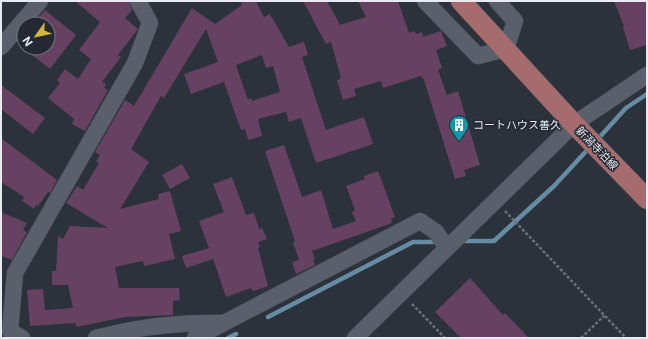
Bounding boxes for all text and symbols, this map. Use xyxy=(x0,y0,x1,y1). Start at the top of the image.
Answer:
north arrow xyxy=(16,16,56,56)
text: N xyxy=(19,34,36,49)
building icon: コートハウス善久 xyxy=(448,114,470,142)
place label: コートハウス善久 xyxy=(473,118,561,132)
street label: 新潟寺泊線 xyxy=(573,123,621,173)

